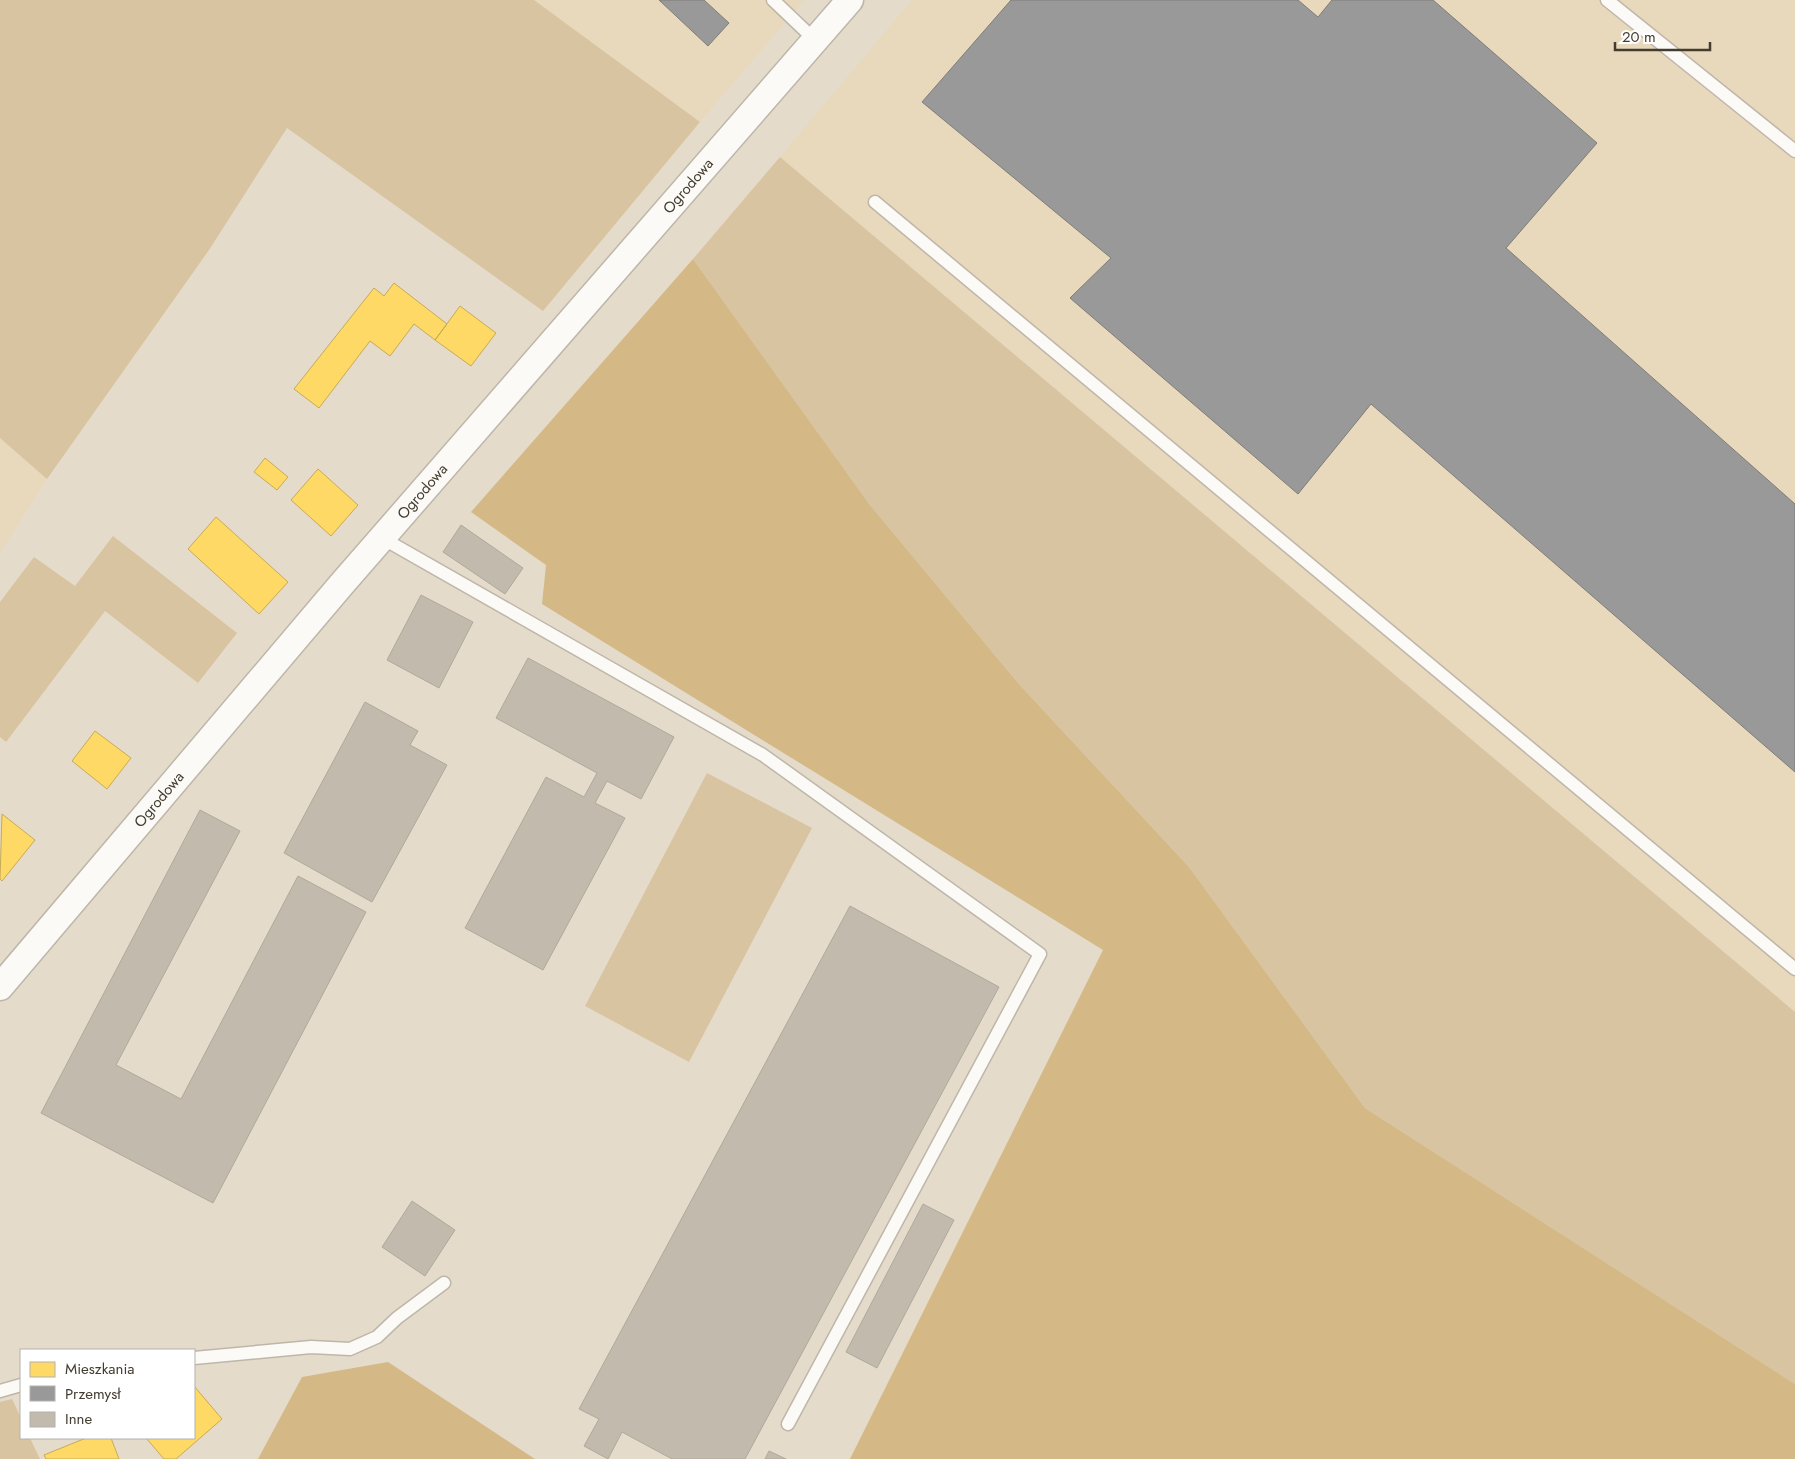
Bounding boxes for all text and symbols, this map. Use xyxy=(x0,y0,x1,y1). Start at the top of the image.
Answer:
scale bar xyxy=(1615,20,1710,52)
text: 20 m xyxy=(1622,26,1656,48)
street label: Ogrodowa xyxy=(658,153,719,219)
street label: Ogrodowa xyxy=(392,459,453,524)
street label: Ogrodowa xyxy=(129,767,189,832)
legend xyxy=(20,1349,195,1439)
text: Mieszkania xyxy=(65,1358,135,1380)
text: Przemysł xyxy=(65,1383,121,1405)
text: Inne xyxy=(65,1408,92,1430)

